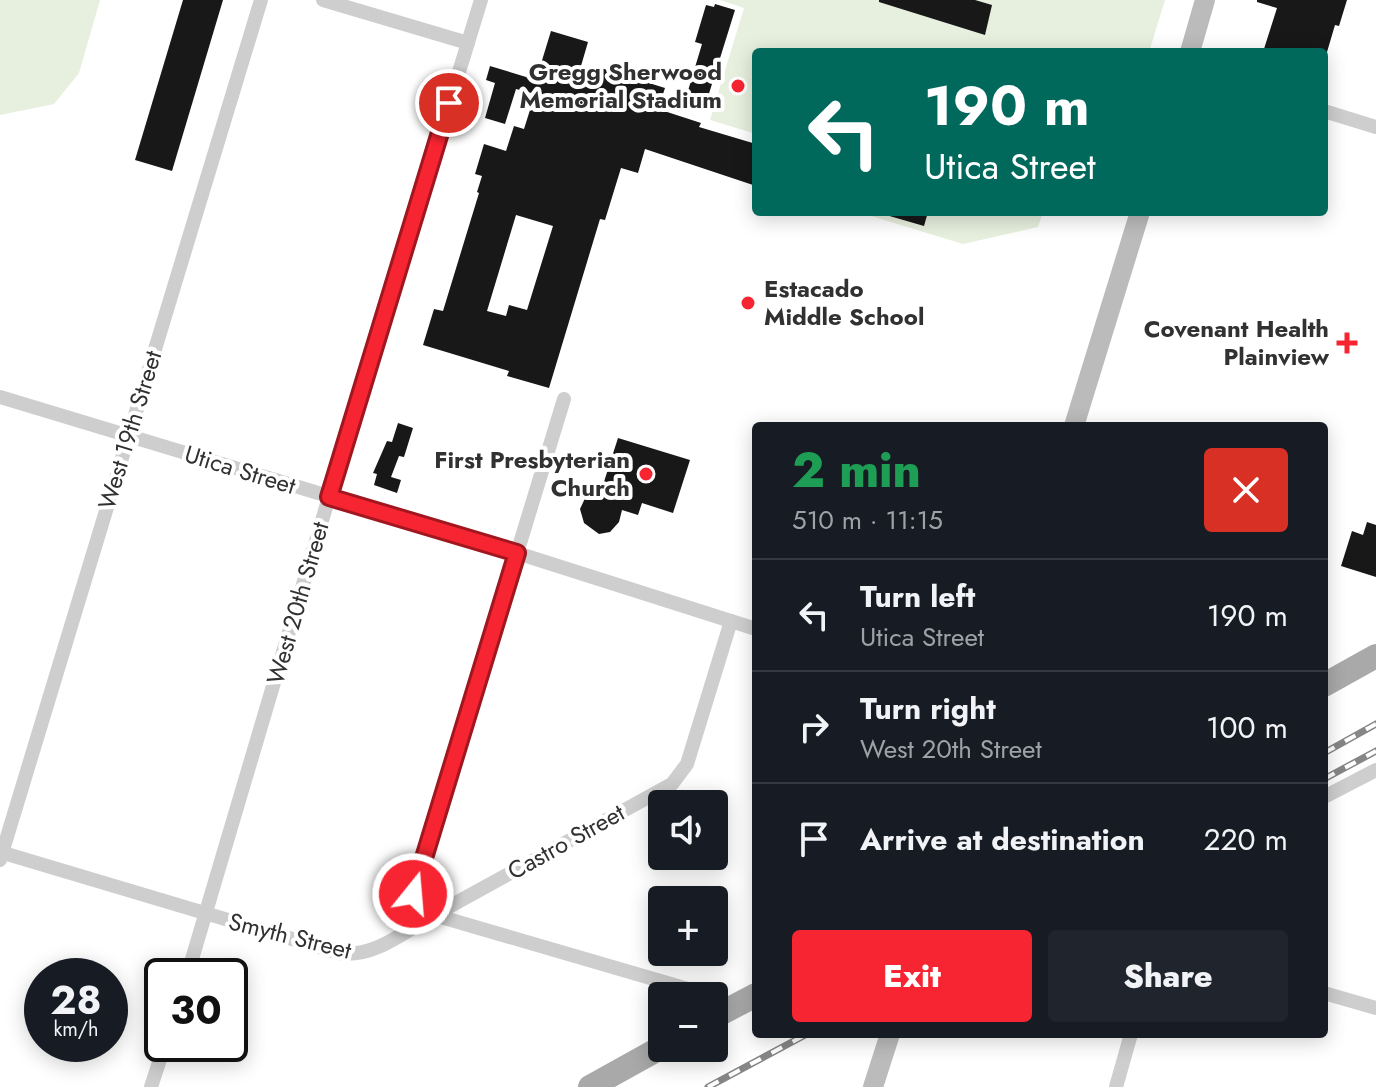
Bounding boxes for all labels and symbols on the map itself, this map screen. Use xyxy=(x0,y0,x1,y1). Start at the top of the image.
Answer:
place label: Gregg Sherwood Memorial Stadium xyxy=(519,54,722,117)
pin xyxy=(415,69,483,137)
marker: Gregg Sherwood Memorial Stadium xyxy=(729,77,747,95)
place label: Estacado Middle School xyxy=(764,271,924,334)
marker: Estacado Middle School xyxy=(739,294,757,312)
place label: Covenant Health Plainview xyxy=(1144,311,1330,374)
marker: Covenant Health Plainview xyxy=(1336,332,1358,354)
street label: West 19th Street xyxy=(89,346,170,514)
street label: Utica Street xyxy=(180,436,300,503)
place label: First Presbyterian Church xyxy=(434,442,630,505)
marker: First Presbyterian Church xyxy=(637,465,655,483)
street label: West 20th Street xyxy=(258,517,338,688)
street label: Castro Street xyxy=(501,795,631,888)
position arrow xyxy=(371,852,455,936)
street label: Smyth Street xyxy=(225,903,355,968)
speed limit sign: 30 xyxy=(144,958,248,1062)

